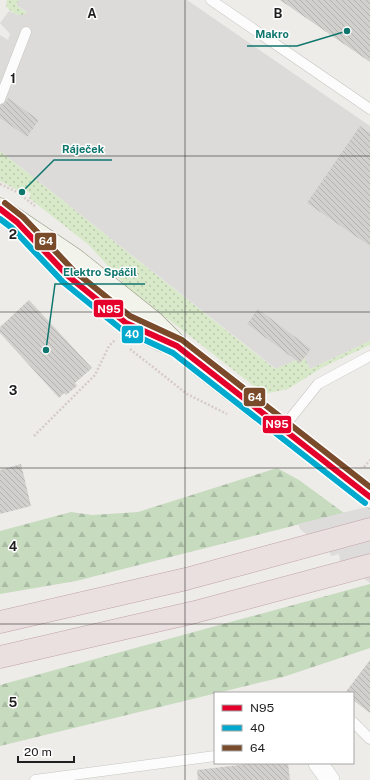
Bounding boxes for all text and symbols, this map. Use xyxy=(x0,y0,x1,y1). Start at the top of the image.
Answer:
text: A xyxy=(87,6,97,21)
text: B xyxy=(274,6,283,21)
callout: Makro xyxy=(247,23,297,46)
text: Makro xyxy=(255,28,289,40)
text: 1 xyxy=(10,71,16,86)
callout: Ráječek xyxy=(54,137,112,160)
text: Ráječek xyxy=(62,143,105,155)
text: 2 xyxy=(9,227,17,242)
line badge: 64 xyxy=(34,232,57,251)
text: 64 xyxy=(39,235,53,247)
callout: Elektro Spáčil xyxy=(55,261,145,284)
text: Elektro Spáčil xyxy=(63,266,137,278)
line badge: N95 xyxy=(93,299,124,318)
text: N95 xyxy=(97,303,121,315)
line badge: 40 xyxy=(121,325,144,344)
text: 40 xyxy=(125,328,139,340)
text: 3 xyxy=(9,383,18,398)
line badge: 64 xyxy=(243,387,266,407)
text: 64 xyxy=(248,391,262,403)
line badge: N95 xyxy=(262,415,292,434)
text: N95 xyxy=(265,418,289,430)
text: 4 xyxy=(9,539,18,554)
legend xyxy=(214,692,354,764)
text: 5 xyxy=(9,695,18,710)
text: N95 xyxy=(250,701,275,715)
text: 40 xyxy=(250,721,265,735)
scale bar xyxy=(18,738,74,764)
text: 64 xyxy=(250,741,265,755)
text: 20 m xyxy=(24,745,52,759)

